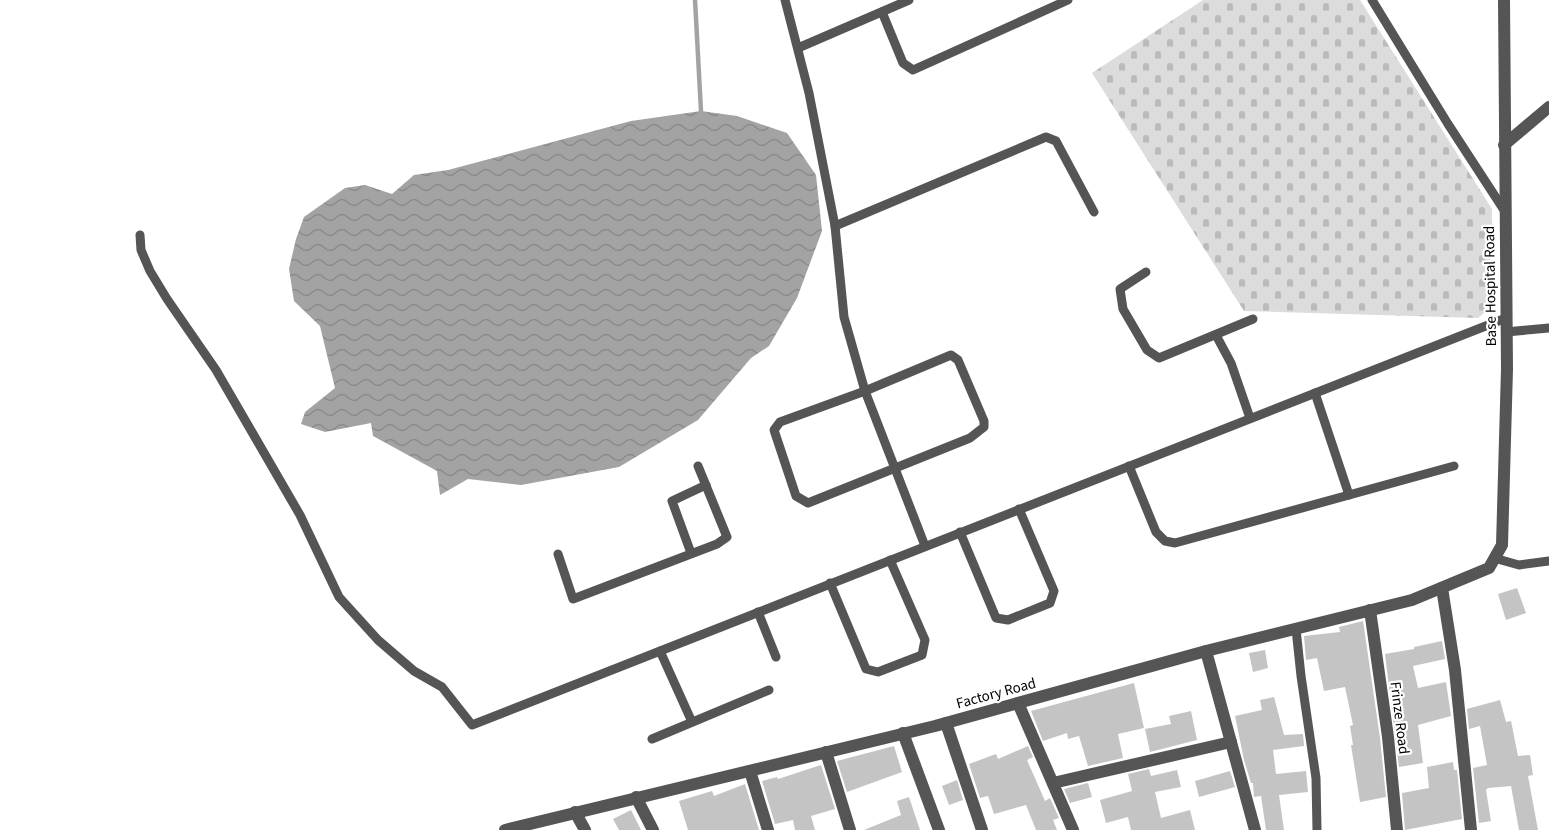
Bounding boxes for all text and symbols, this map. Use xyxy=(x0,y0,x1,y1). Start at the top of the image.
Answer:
street label: Base Hospital Road xyxy=(1479,226,1502,346)
street label: Factory Road xyxy=(954,673,1038,714)
street label: Frinze Road xyxy=(1385,681,1414,756)

